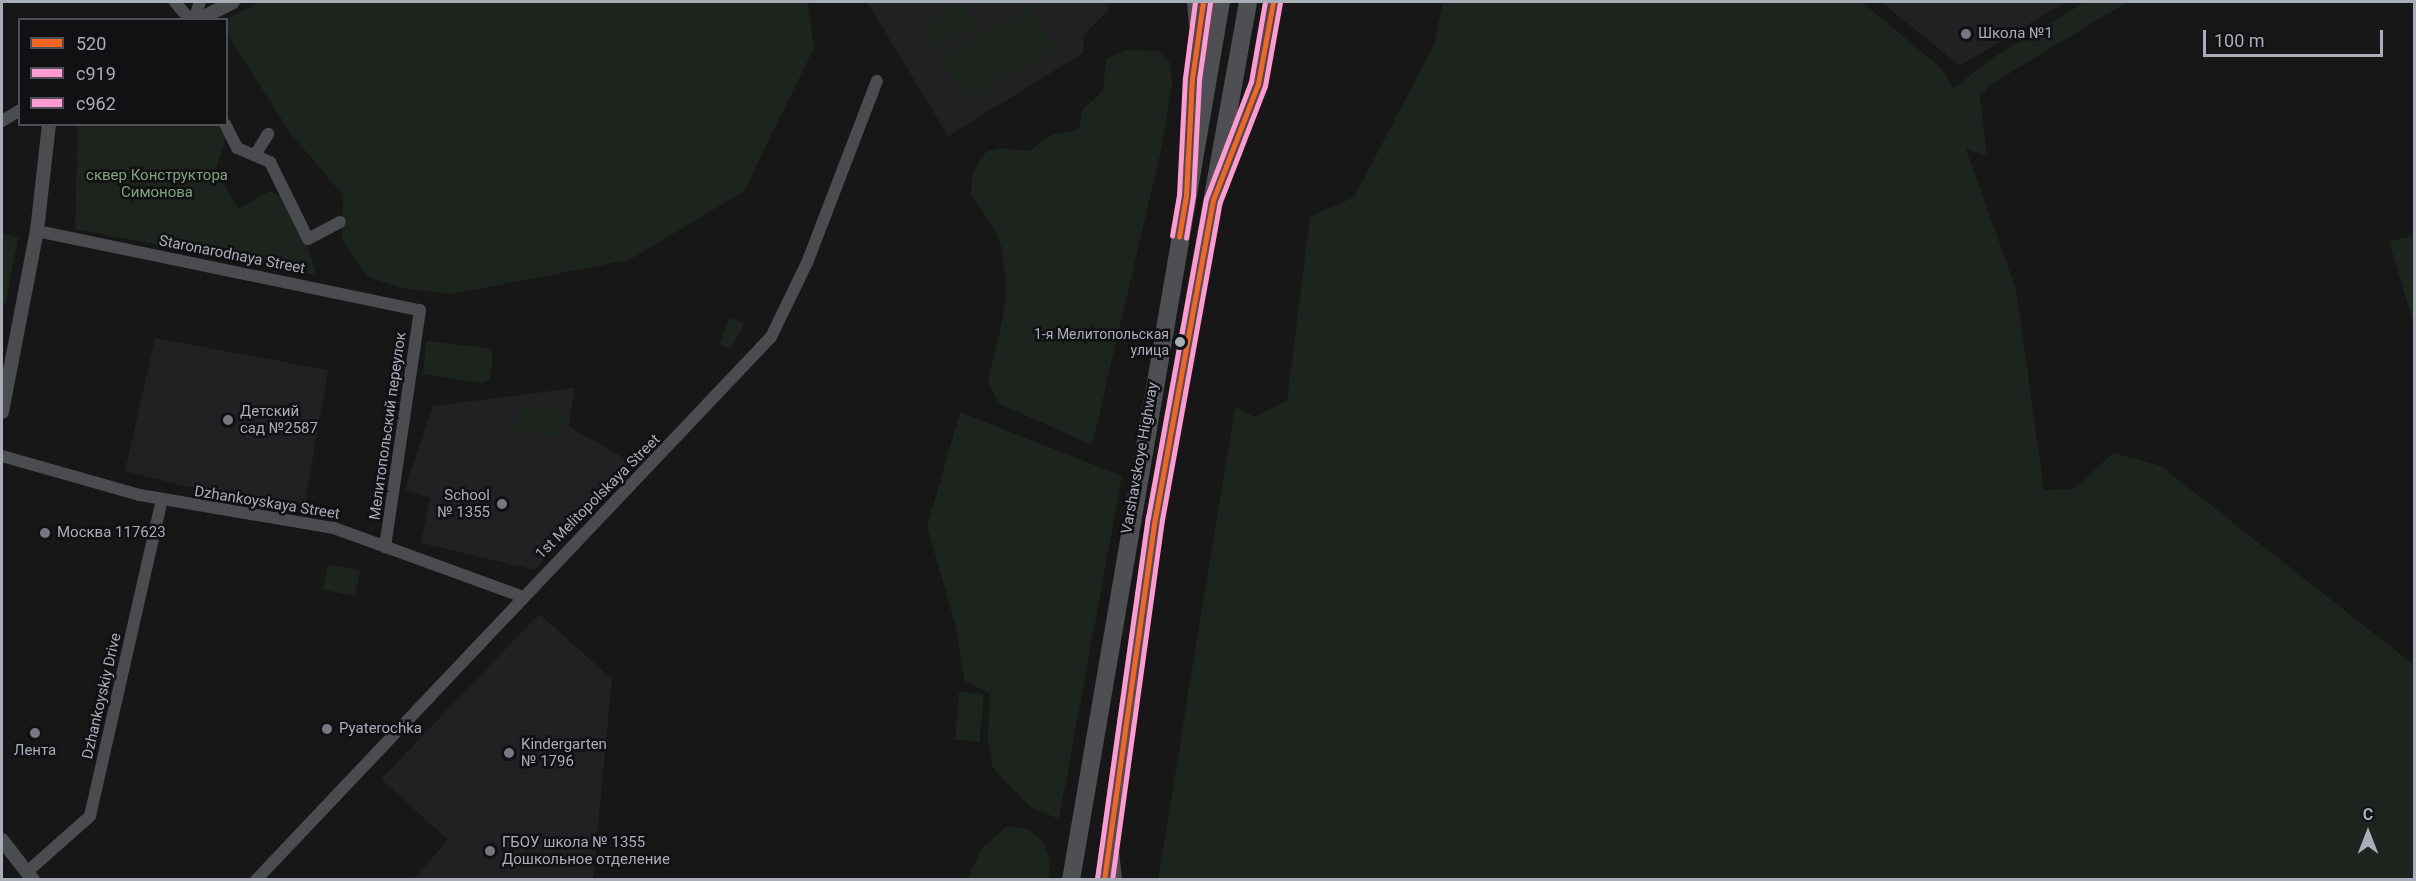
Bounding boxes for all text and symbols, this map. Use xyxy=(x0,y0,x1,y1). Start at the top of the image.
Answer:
legend xyxy=(18,18,228,126)
scale bar xyxy=(2206,18,2386,56)
place label: Школа №1 xyxy=(1978,25,2053,43)
marker: Школа №1 xyxy=(1959,27,1973,41)
text: 100 m xyxy=(2214,30,2265,51)
text: 520 xyxy=(76,33,106,54)
text: с919 xyxy=(76,63,116,84)
text: с962 xyxy=(76,93,116,114)
park label: сквер Конструктора Симонова xyxy=(86,166,228,201)
street label: Staronarodnaya Street xyxy=(157,232,307,278)
place label: 1-я Мелитопольская улица xyxy=(1034,326,1169,358)
street label: Мелитопольский переулок xyxy=(366,331,410,521)
marker: 1-я Мелитопольская улица xyxy=(1174,336,1186,348)
street label: Varshavskoye Highway xyxy=(1118,381,1162,535)
place label: Детский сад №2587 xyxy=(240,402,318,437)
marker: Детский сад №2587 xyxy=(221,413,235,427)
street label: 1st Melitopolskaya Street xyxy=(532,431,664,563)
street label: Dzhankoyskaya Street xyxy=(193,483,341,523)
place label: School № 1355 xyxy=(437,486,490,521)
marker: School № 1355 xyxy=(495,497,509,511)
place label: Москва 117623 xyxy=(57,524,166,542)
marker: Москва 117623 xyxy=(38,526,52,540)
street label: Dzhankoyskiy Drive xyxy=(79,631,125,761)
place label: Pyaterochka xyxy=(339,720,422,738)
marker: Pyaterochka xyxy=(320,722,334,736)
marker: Лента xyxy=(28,726,42,740)
place label: Kindergarten № 1796 xyxy=(521,735,607,770)
place label: Лента xyxy=(14,742,56,760)
marker: Kindergarten № 1796 xyxy=(502,746,516,760)
north arrow xyxy=(2338,803,2398,863)
text: С xyxy=(2363,805,2373,824)
place label: ГБОУ школа № 1355 Дошкольное отделение xyxy=(502,833,670,868)
marker: ГБОУ школа № 1355 Дошкольное отделение xyxy=(483,844,497,858)

